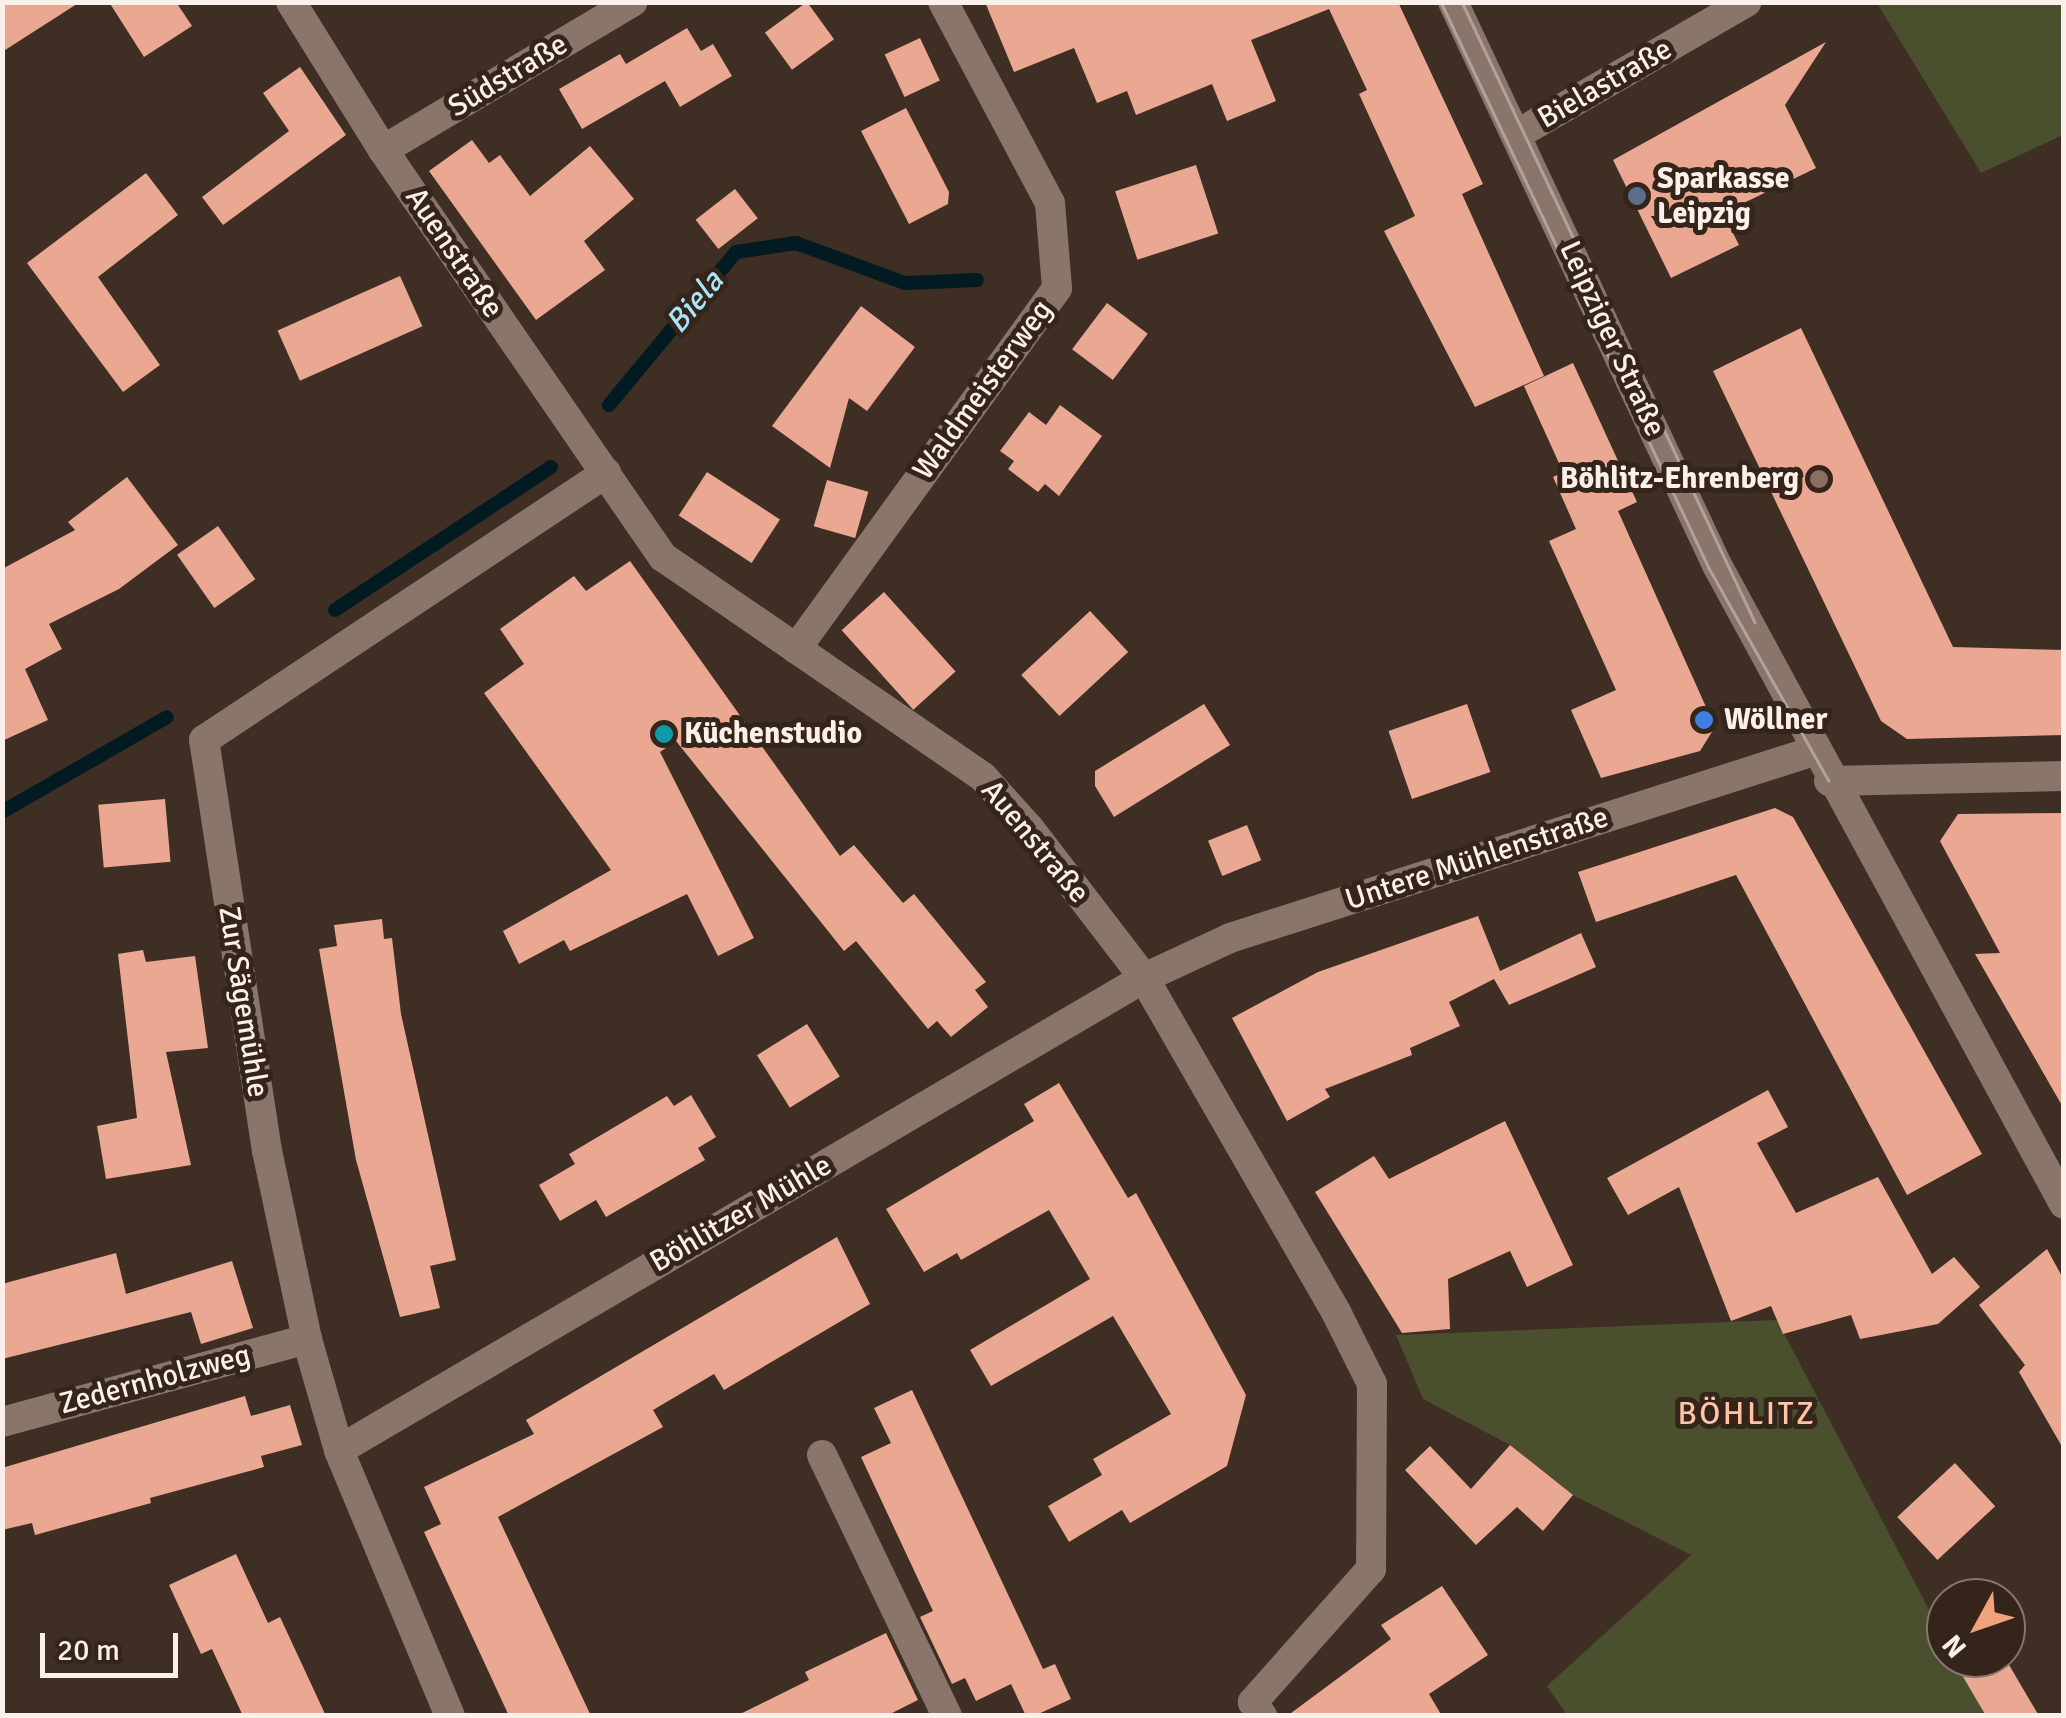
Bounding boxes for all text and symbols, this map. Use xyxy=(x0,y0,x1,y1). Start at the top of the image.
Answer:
street label: Südstraße xyxy=(442,26,574,126)
street label: Bielastraße xyxy=(1532,31,1678,137)
place label: Sparkasse Leipzig xyxy=(1657,161,1790,232)
street label: Auenstraße xyxy=(397,181,511,325)
marker: Sparkasse Leipzig xyxy=(1626,185,1648,207)
street label: Leipziger Straße xyxy=(1551,236,1673,442)
water label: Biela xyxy=(658,263,732,341)
street label: Waldmeisterweg xyxy=(906,293,1060,487)
place label: Böhlitz-Ehrenberg xyxy=(1560,461,1799,497)
marker: Böhlitz-Ehrenberg xyxy=(1808,468,1830,490)
place label: Wöllner xyxy=(1724,702,1827,738)
marker: Wöllner xyxy=(1693,709,1715,731)
place label: Küchenstudio xyxy=(684,716,862,752)
marker: Küchenstudio xyxy=(653,723,675,745)
street label: Auenstraße xyxy=(973,773,1097,911)
street label: Untere Mühlenstraße xyxy=(1341,800,1613,918)
street label: Zur Sägemühle xyxy=(210,904,276,1100)
street label: Böhlitzer Mühle xyxy=(644,1147,838,1281)
street label: Zedernholzweg xyxy=(56,1337,254,1423)
district label: BÖHLITZ xyxy=(1678,1395,1816,1433)
north arrow xyxy=(1926,1578,2026,1678)
scale bar xyxy=(45,1613,182,1675)
text: N xyxy=(1935,1628,1974,1664)
text: 20 m xyxy=(57,1632,120,1669)

